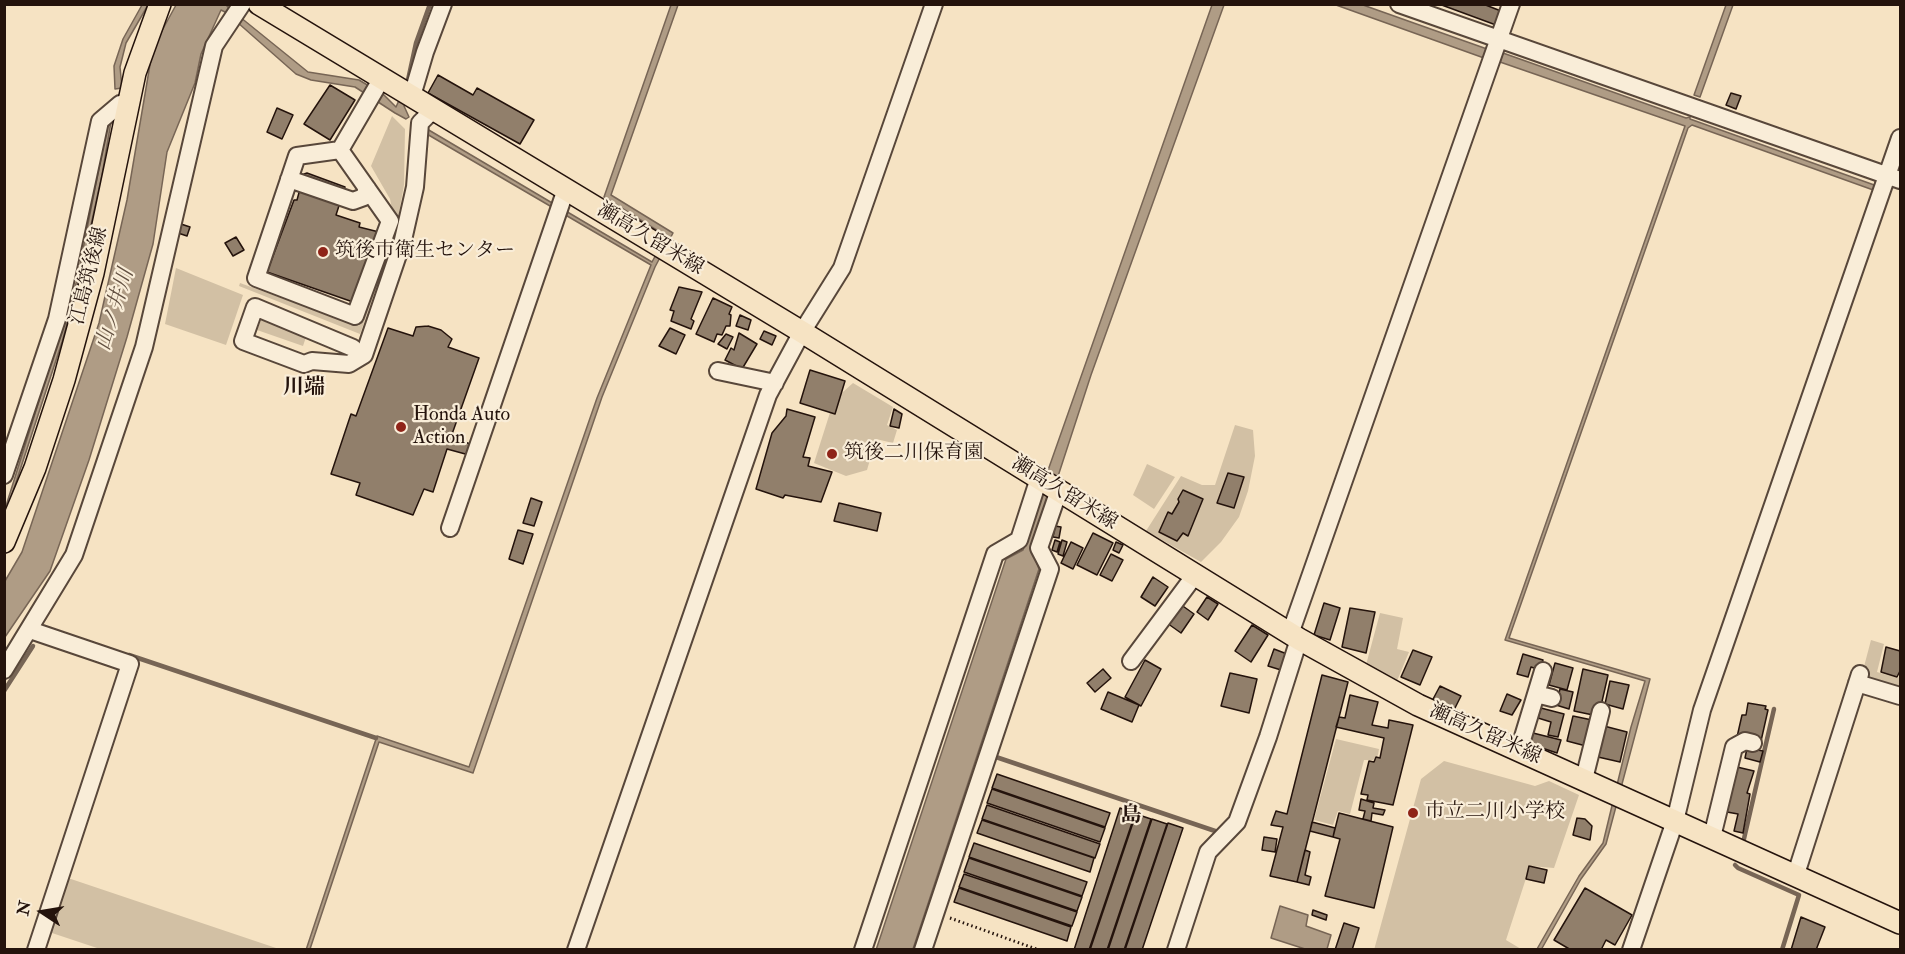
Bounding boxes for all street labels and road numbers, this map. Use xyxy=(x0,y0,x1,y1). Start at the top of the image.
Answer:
street label: 瀬高久留米線 xyxy=(592,199,708,281)
street label: 江島筑後線 xyxy=(66,225,114,327)
street label: 瀬高久留米線 xyxy=(1007,452,1121,536)
street label: 瀬高久留米線 xyxy=(1425,700,1545,770)

